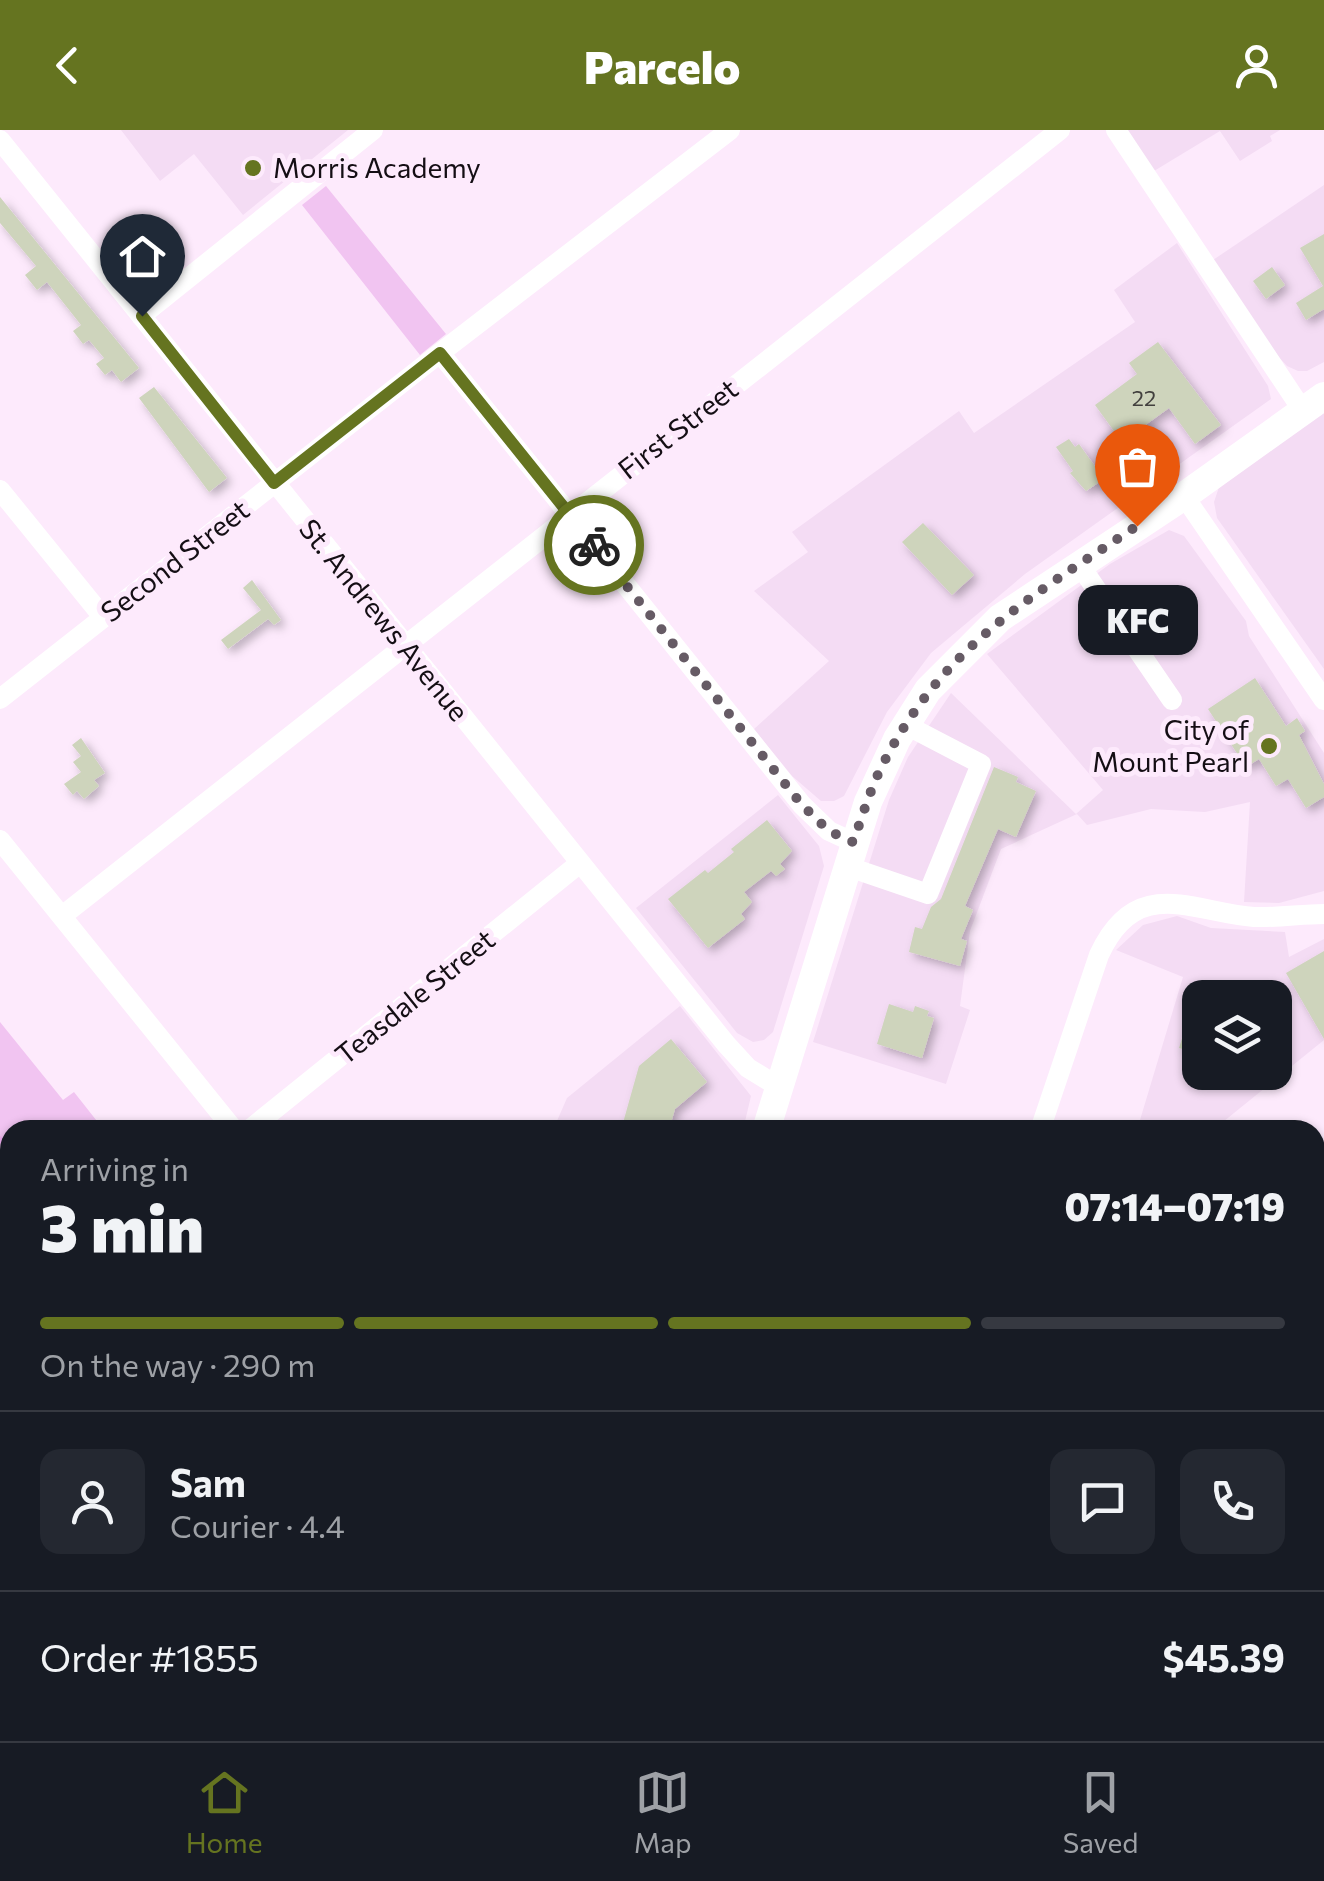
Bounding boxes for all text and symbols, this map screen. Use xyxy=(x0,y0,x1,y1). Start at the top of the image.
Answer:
icon: back xyxy=(40,38,95,93)
text: Parcelo xyxy=(584,38,740,93)
icon: person xyxy=(1229,38,1284,93)
place label: Morris Academy xyxy=(273,150,481,184)
marker: Morris Academy xyxy=(242,157,264,179)
pin xyxy=(100,214,185,317)
icon: home xyxy=(115,229,170,284)
street label: First Street xyxy=(611,371,744,486)
house number: 22 xyxy=(1132,384,1156,411)
pin xyxy=(1095,424,1180,527)
icon: bag xyxy=(1110,439,1165,494)
street label: Second Street xyxy=(94,492,255,629)
courier xyxy=(544,495,644,595)
street label: St. Andrews Avenue xyxy=(293,512,477,727)
icon: bike xyxy=(567,518,622,573)
callout: KFC xyxy=(1077,586,1197,656)
text: KFC xyxy=(1106,600,1170,640)
place label: City of Mount Pearl xyxy=(1092,712,1249,778)
marker: City of Mount Pearl xyxy=(1258,735,1280,757)
street label: Teasdale Street xyxy=(328,922,501,1071)
map controls xyxy=(1182,980,1292,1090)
button: layers xyxy=(1182,980,1292,1090)
text: Arriving in xyxy=(40,1148,189,1188)
text: 07:14–07:19 xyxy=(1064,1182,1285,1229)
text: 3 min xyxy=(40,1186,204,1265)
text: On the way · 290 m xyxy=(40,1344,315,1384)
button: person xyxy=(40,1449,145,1554)
button: chat xyxy=(1050,1449,1155,1554)
button: phone xyxy=(1180,1449,1285,1554)
text: Sam xyxy=(170,1458,246,1505)
text: Courier · 4.4 xyxy=(170,1505,345,1545)
text: Order #1855 xyxy=(40,1633,259,1680)
text: $45.39 xyxy=(1163,1633,1285,1680)
tab: Home xyxy=(186,1765,263,1859)
tab: Map xyxy=(634,1765,692,1859)
tab: Saved xyxy=(1063,1765,1138,1859)

